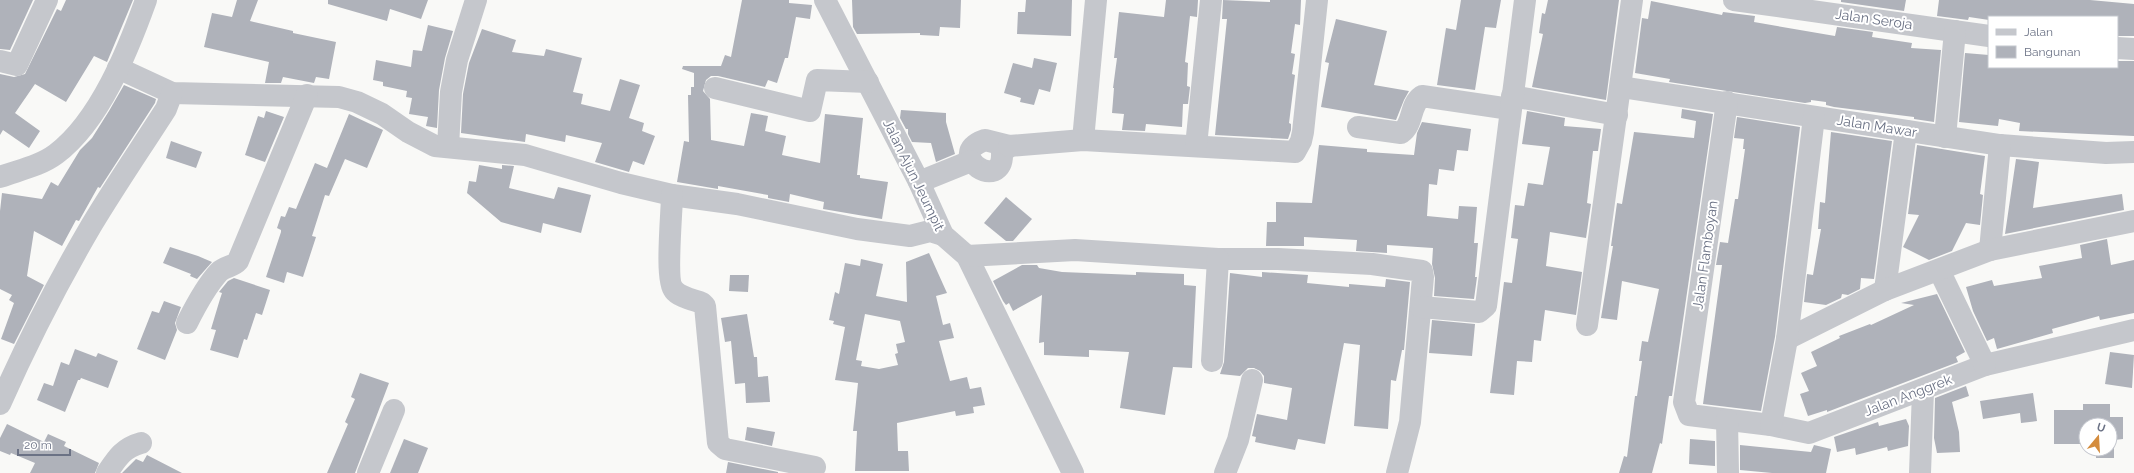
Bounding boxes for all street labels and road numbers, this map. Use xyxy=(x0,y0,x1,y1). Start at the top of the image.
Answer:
street label: Jalan Seroja xyxy=(1834,6,1914,32)
street label: Jalan Mawar xyxy=(1836,112,1918,140)
street label: Jalan Ajun Jeumpit xyxy=(880,117,948,233)
street label: Jalan Flamboyan xyxy=(1689,199,1721,311)
street label: Jalan Anggrek xyxy=(1862,371,1954,419)

